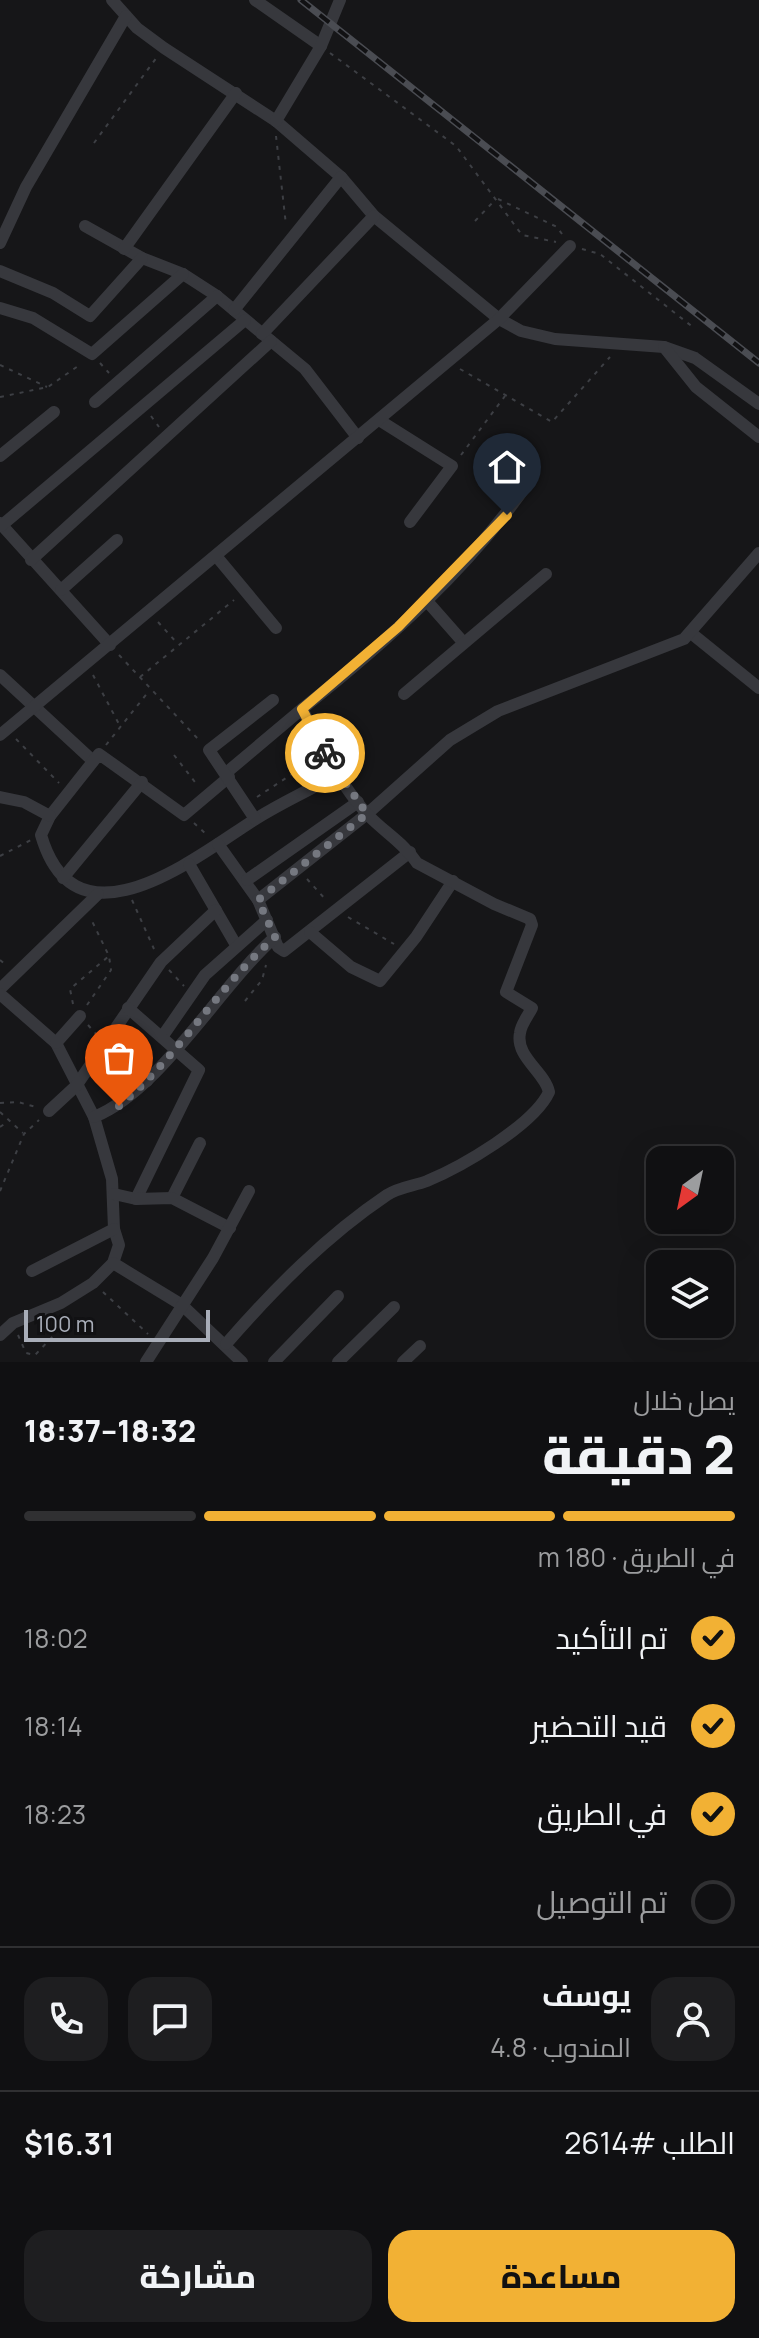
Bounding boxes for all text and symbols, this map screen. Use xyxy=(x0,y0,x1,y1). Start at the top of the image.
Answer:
pin xyxy=(473,433,541,515)
icon: home xyxy=(485,445,529,489)
courier xyxy=(285,713,365,793)
icon: bike xyxy=(303,731,347,775)
pin xyxy=(85,1024,153,1106)
icon: bag xyxy=(97,1036,141,1080)
north arrow xyxy=(646,1146,734,1234)
map controls xyxy=(646,1146,734,1338)
button: layers xyxy=(646,1250,734,1338)
scale bar xyxy=(24,1306,210,1342)
text: 100 m xyxy=(36,1309,94,1339)
text: يصل خلال xyxy=(633,1382,735,1418)
text: 18:32–18:37 xyxy=(24,1410,196,1451)
text: 2 دقيقة xyxy=(542,1419,735,1490)
text: في الطريق · 180 m xyxy=(538,1539,735,1575)
icon: check xyxy=(691,1616,735,1660)
text: تم التأكيد xyxy=(556,1617,667,1658)
text: 18:02 xyxy=(24,1620,88,1656)
icon: check xyxy=(691,1704,735,1748)
text: قيد التحضير xyxy=(531,1705,667,1746)
text: 18:14 xyxy=(24,1708,82,1744)
icon: check xyxy=(691,1792,735,1836)
text: في الطريق xyxy=(537,1793,667,1834)
text: 18:23 xyxy=(24,1796,86,1832)
text: تم التوصيل xyxy=(536,1881,667,1922)
text: يوسف xyxy=(542,1974,631,2015)
button: phone xyxy=(24,1977,108,2061)
button: chat xyxy=(128,1977,212,2061)
button: person xyxy=(651,1977,735,2061)
text: المندوب · 4.8 xyxy=(490,2029,631,2065)
text: الطلب #2614 xyxy=(564,2122,735,2163)
text: $16.31 xyxy=(24,2123,114,2164)
button: مشاركة xyxy=(24,2230,372,2322)
button: مساعدة xyxy=(388,2230,735,2322)

